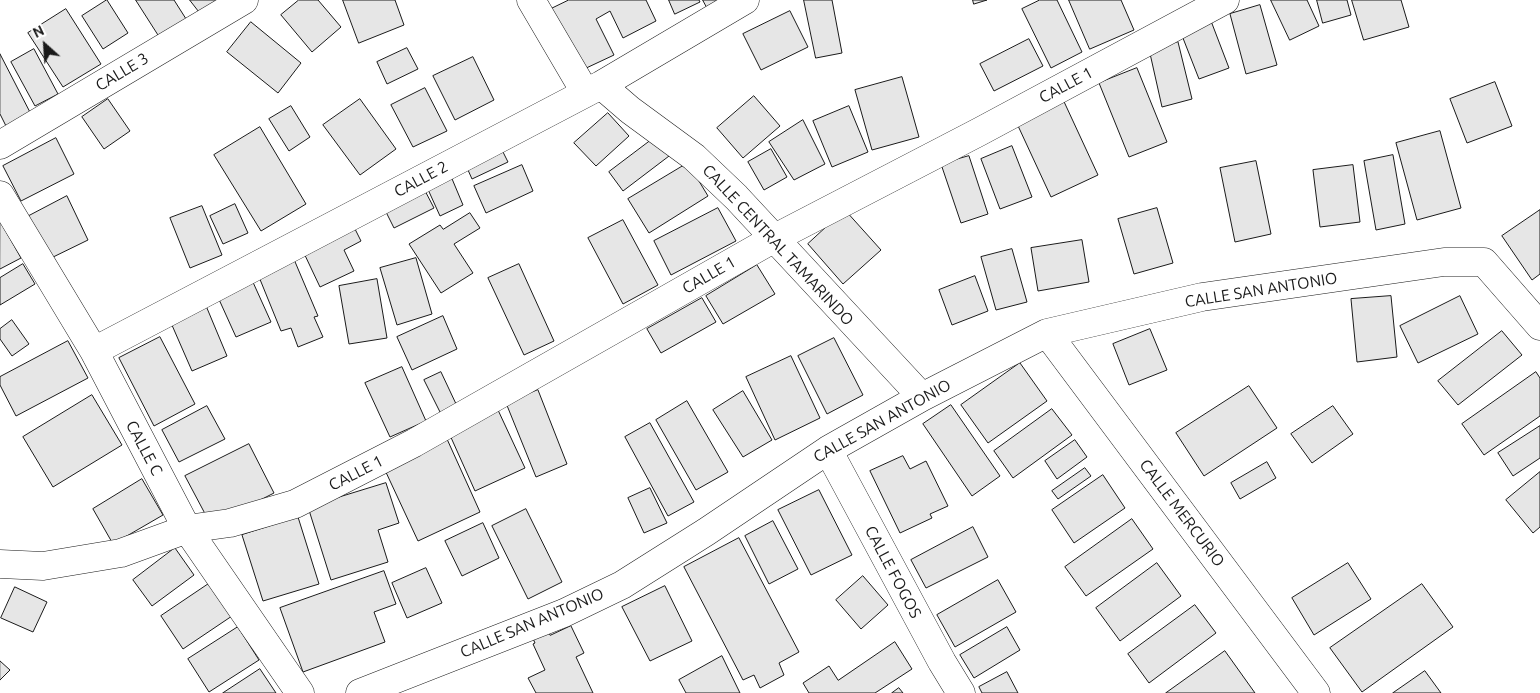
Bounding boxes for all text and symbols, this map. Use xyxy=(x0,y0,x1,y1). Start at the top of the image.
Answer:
north arrow xyxy=(20,20,70,70)
text: N xyxy=(30,22,47,41)
street label: CALLE 3 xyxy=(92,49,152,95)
street label: CALLE 1 xyxy=(1036,63,1096,107)
street label: CALLE 2 xyxy=(391,157,451,201)
street label: CALLE CENTRAL TAMARINDO xyxy=(698,160,858,330)
street label: CALLE 1 xyxy=(679,252,739,298)
street label: CALLE SAN ANTONIO xyxy=(1183,268,1339,312)
street label: CALLE SAN ANTONIO xyxy=(810,375,954,467)
street label: CALLE C xyxy=(122,417,166,479)
street label: CALLE 1 xyxy=(326,451,386,495)
street label: CALLE MERCURIO xyxy=(1135,456,1229,570)
street label: CALLE FOGOS xyxy=(861,523,925,621)
street label: CALLE SAN ANTONIO xyxy=(457,584,607,662)

